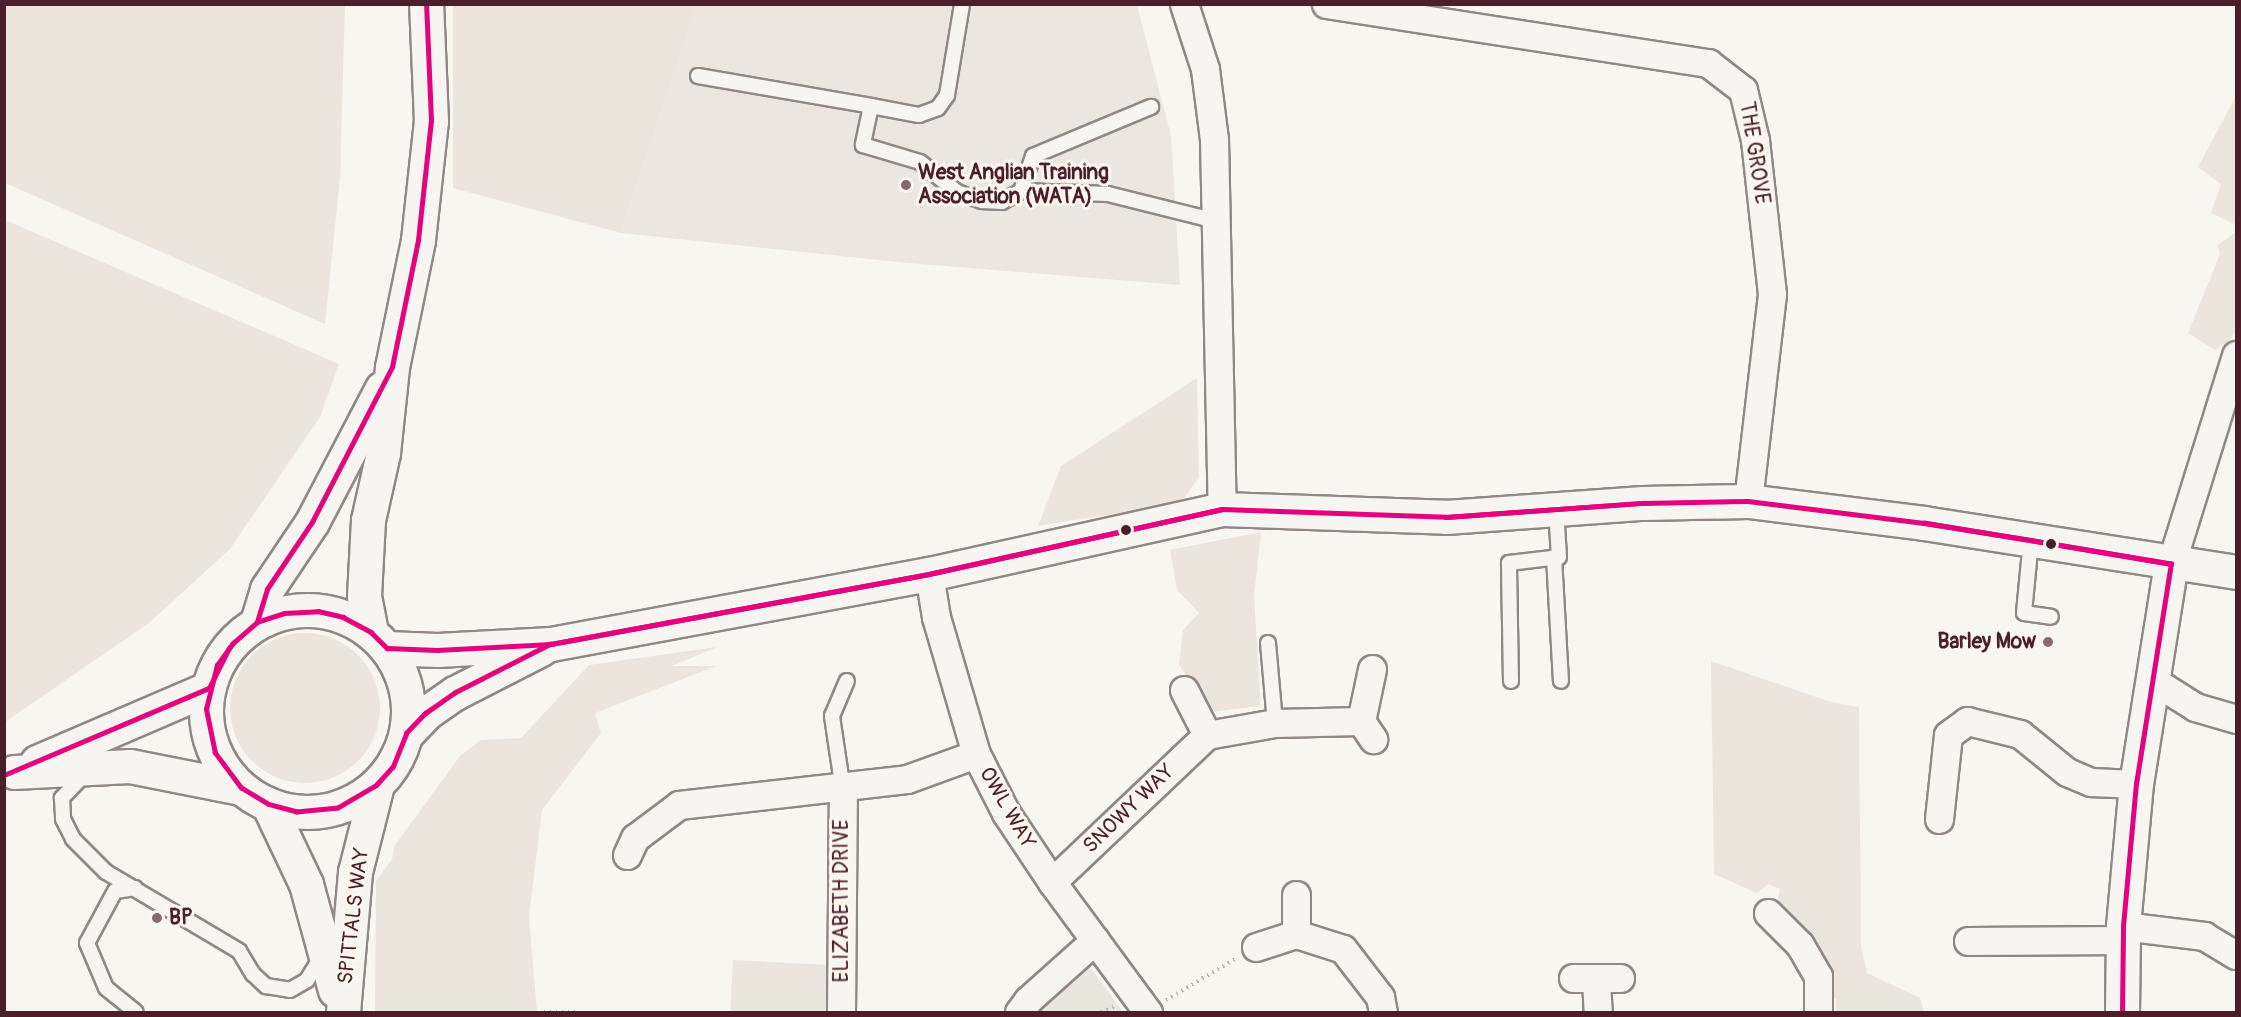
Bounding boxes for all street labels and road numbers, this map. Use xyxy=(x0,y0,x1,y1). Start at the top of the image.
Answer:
street label: THE GROVE xyxy=(1733,100,1775,206)
street label: SNOWY WAY xyxy=(1078,759,1180,859)
street label: OWL WAY xyxy=(974,763,1040,853)
street label: ELIZABETH DRIVE xyxy=(829,819,855,983)
street label: SPITTALS WAY xyxy=(333,846,375,986)

